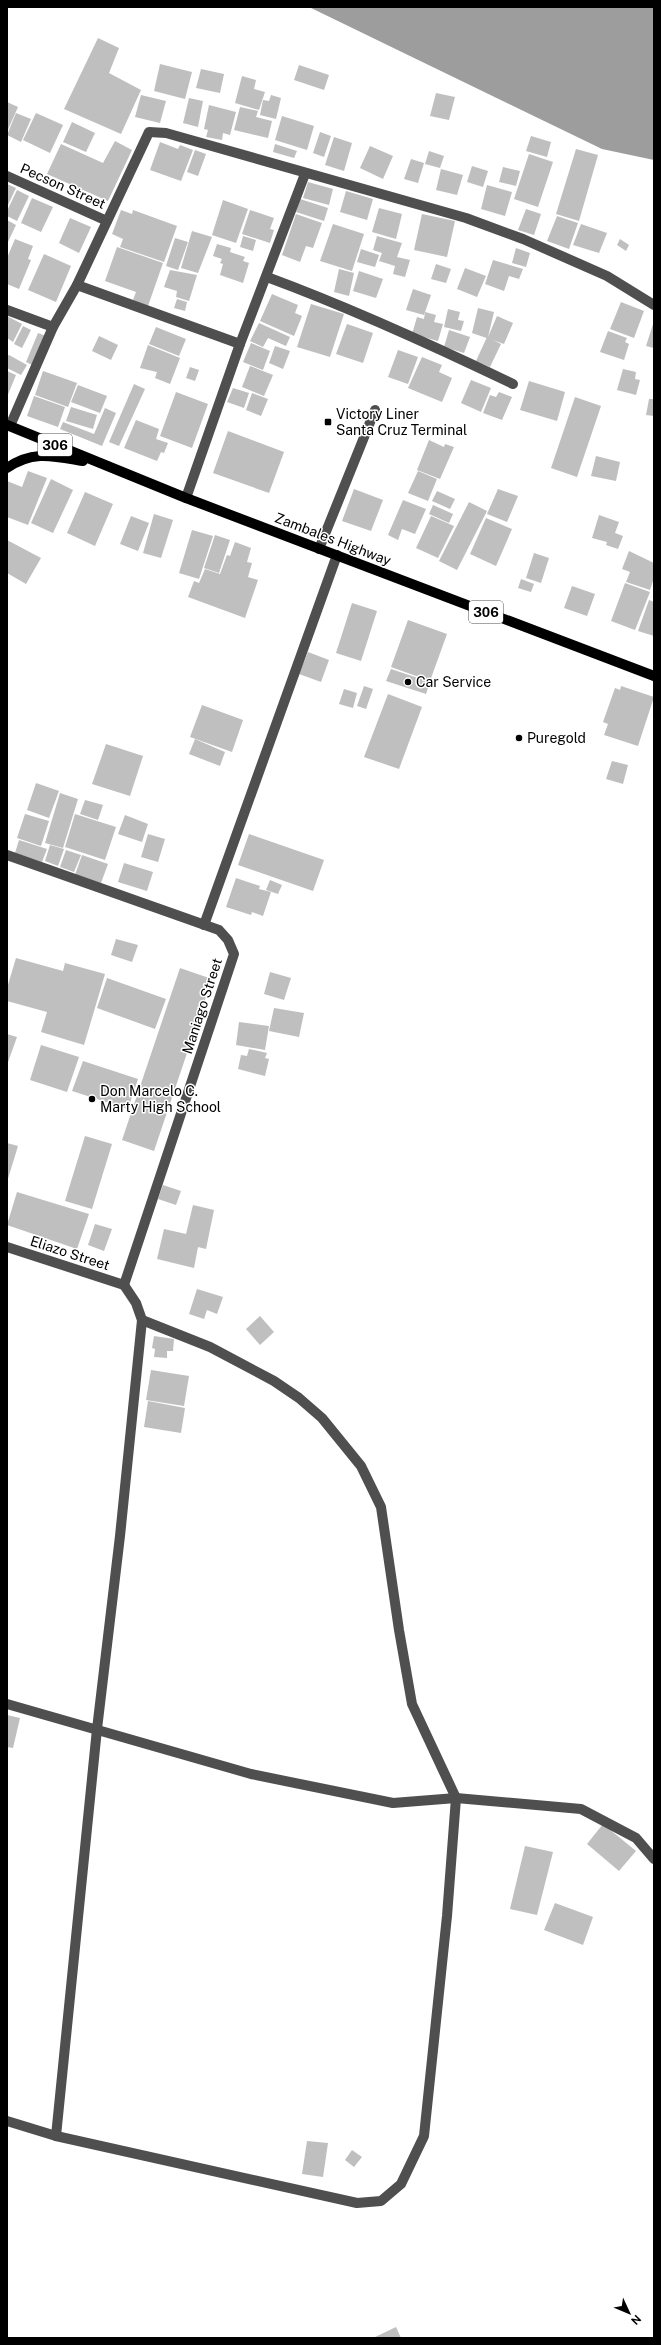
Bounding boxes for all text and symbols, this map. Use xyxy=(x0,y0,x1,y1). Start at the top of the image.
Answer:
street label: Pecson Street xyxy=(18,160,108,212)
place label: Victory Liner Santa Cruz Terminal xyxy=(336,406,467,438)
marker: Victory Liner Santa Cruz Terminal xyxy=(323,417,333,427)
road number: 306 xyxy=(38,434,72,456)
street label: Zambales Highway xyxy=(272,509,394,569)
road number: 306 xyxy=(469,601,503,623)
place label: Car Service xyxy=(416,674,491,690)
marker: Car Service xyxy=(403,677,413,687)
place label: Puregold xyxy=(527,730,586,746)
marker: Puregold xyxy=(514,733,524,743)
street label: Maniago Street xyxy=(179,956,225,1056)
place label: Don Marcelo C. Marty High School xyxy=(100,1083,221,1115)
marker: Don Marcelo C. Marty High School xyxy=(87,1094,97,1104)
street label: Eliazo Street xyxy=(28,1233,112,1273)
north arrow xyxy=(609,2293,649,2333)
text: N xyxy=(629,2313,643,2327)

